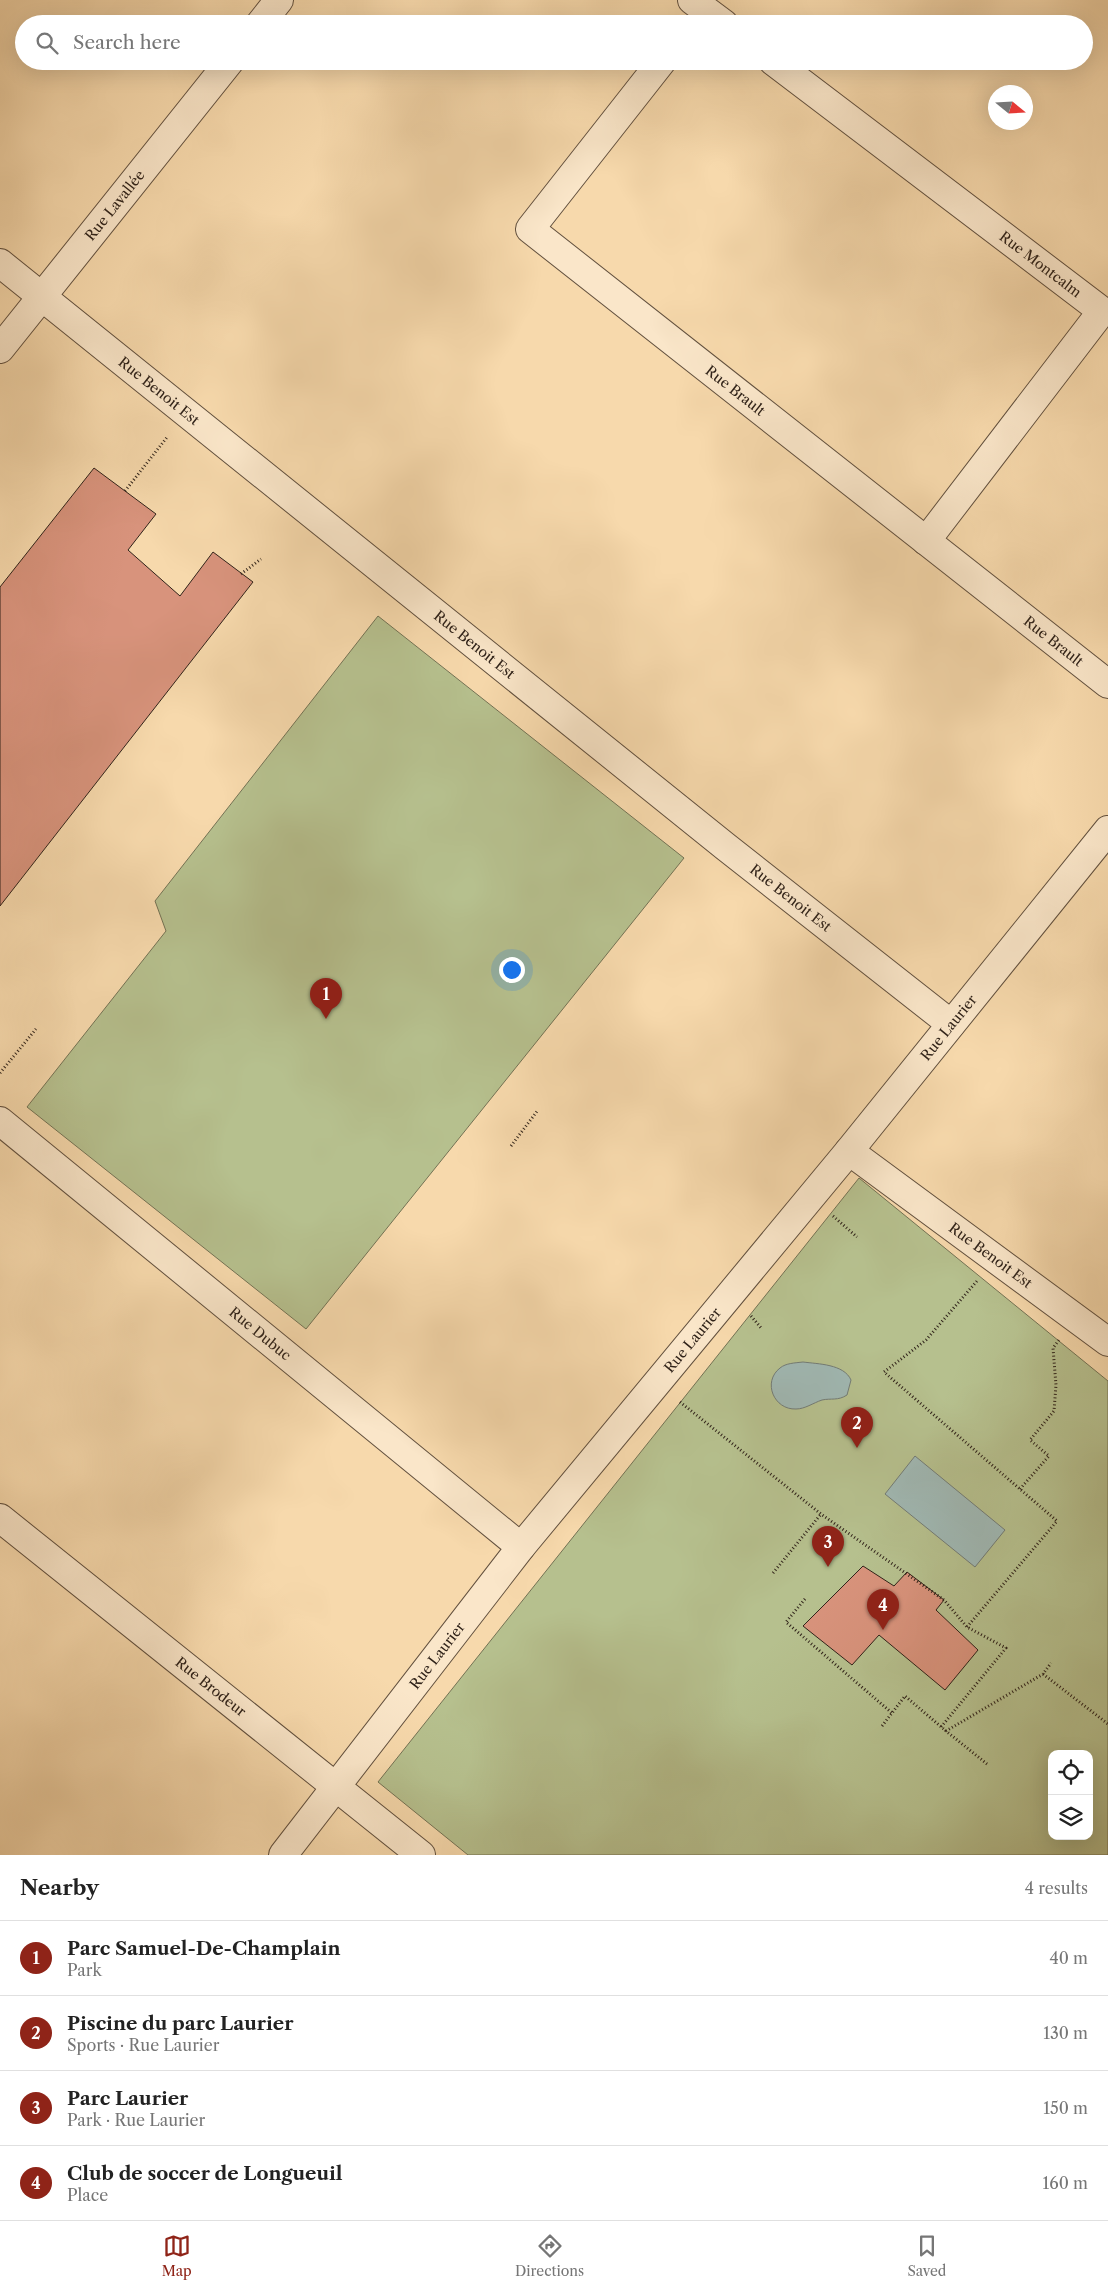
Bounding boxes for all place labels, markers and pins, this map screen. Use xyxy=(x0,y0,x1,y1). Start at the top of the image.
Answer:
pin: 1 xyxy=(310,978,342,1019)
pin: 2 xyxy=(841,1407,873,1448)
pin: 3 xyxy=(812,1526,844,1567)
pin: 4 xyxy=(867,1589,899,1630)

